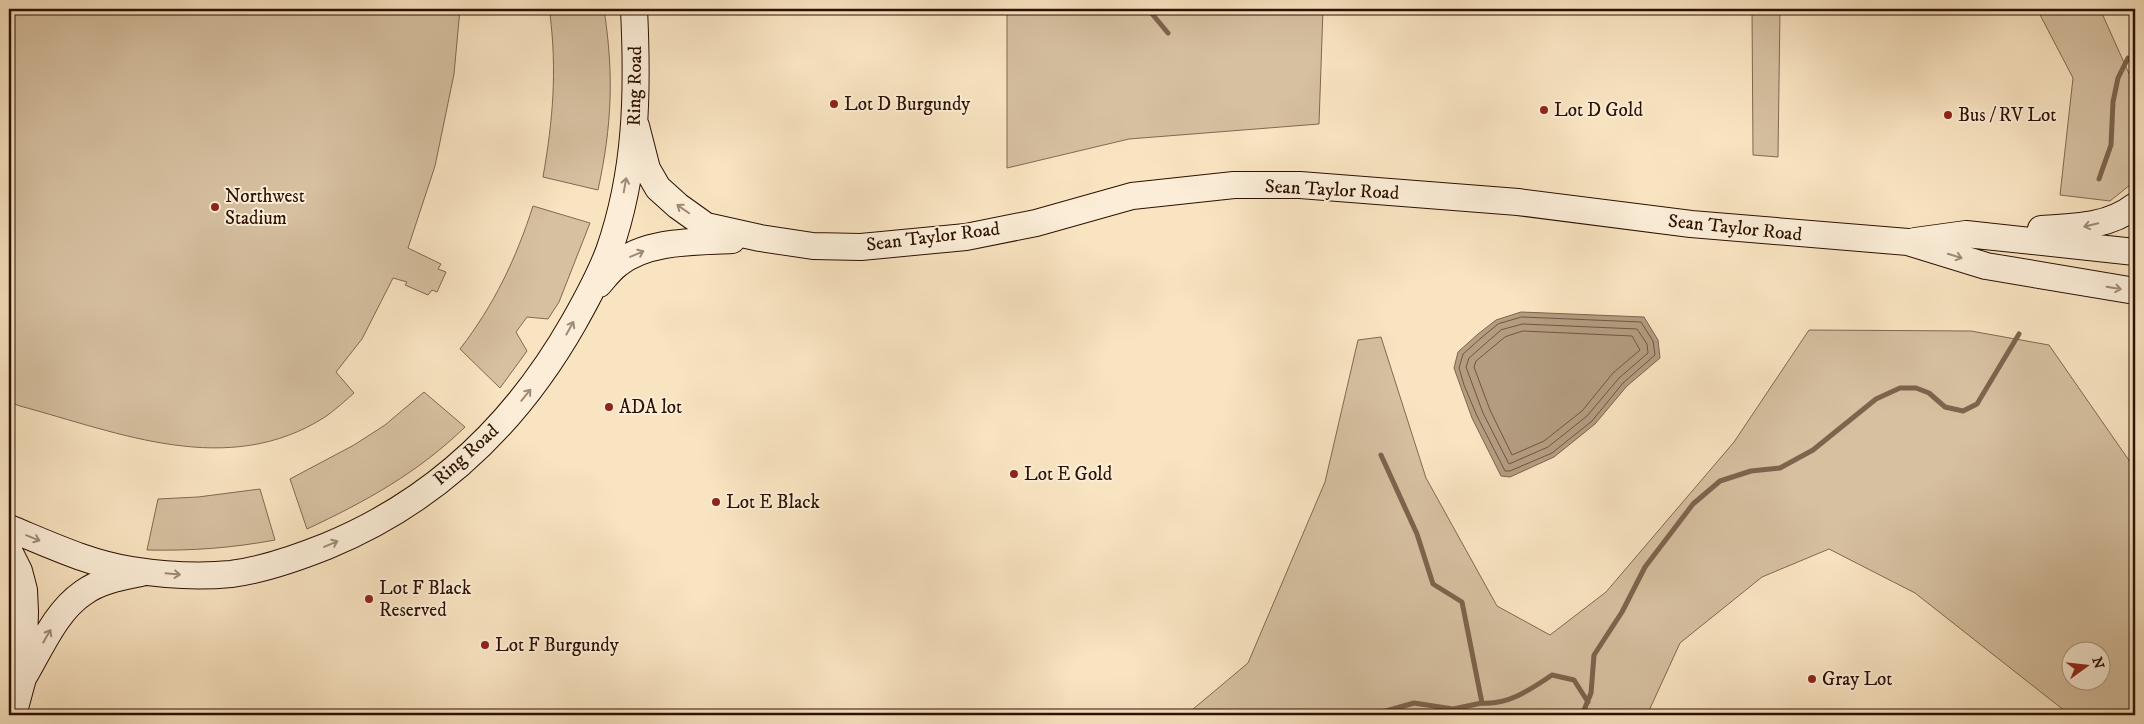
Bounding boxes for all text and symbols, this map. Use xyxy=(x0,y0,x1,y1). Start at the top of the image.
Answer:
street label: Ring Road xyxy=(623,45,647,126)
place label: Lot D Burgundy xyxy=(844,93,971,116)
marker: Lot D Burgundy xyxy=(828,98,840,110)
place label: Lot D Gold xyxy=(1554,99,1643,122)
marker: Lot D Gold xyxy=(1538,104,1550,116)
place label: Bus / RV Lot xyxy=(1958,104,2056,127)
marker: Bus / RV Lot xyxy=(1942,109,1954,121)
street label: Sean Taylor Road xyxy=(1264,175,1400,205)
one-way arrow xyxy=(621,177,631,193)
place label: Northwest Stadium xyxy=(225,185,305,230)
marker: Northwest Stadium xyxy=(209,201,221,213)
one-way arrow xyxy=(676,204,690,215)
street label: Sean Taylor Road xyxy=(1667,210,1804,247)
street label: Sean Taylor Road xyxy=(865,217,1002,257)
one-way arrow xyxy=(2083,221,2099,230)
one-way arrow xyxy=(629,249,644,259)
one-way arrow xyxy=(1947,252,1963,262)
one-way arrow xyxy=(2106,283,2122,293)
one-way arrow xyxy=(566,322,576,336)
one-way arrow xyxy=(521,389,532,402)
place label: ADA lot xyxy=(619,396,682,419)
marker: ADA lot xyxy=(603,401,615,413)
street label: Ring Road xyxy=(429,419,504,490)
place label: Lot E Gold xyxy=(1024,463,1113,486)
marker: Lot E Gold xyxy=(1008,468,1020,480)
place label: Lot E Black xyxy=(726,491,821,514)
marker: Lot E Black xyxy=(710,496,722,508)
one-way arrow xyxy=(25,534,41,543)
one-way arrow xyxy=(323,539,338,549)
one-way arrow xyxy=(165,569,181,578)
place label: Lot F Black Reserved xyxy=(379,577,472,622)
marker: Lot F Black Reserved xyxy=(363,593,375,605)
one-way arrow xyxy=(43,629,53,644)
place label: Lot F Burgundy xyxy=(495,634,620,657)
marker: Lot F Burgundy xyxy=(479,639,491,651)
north arrow xyxy=(2062,642,2112,692)
text: N xyxy=(2087,655,2108,671)
place label: Gray Lot xyxy=(1822,668,1892,691)
marker: Gray Lot xyxy=(1806,673,1818,685)

